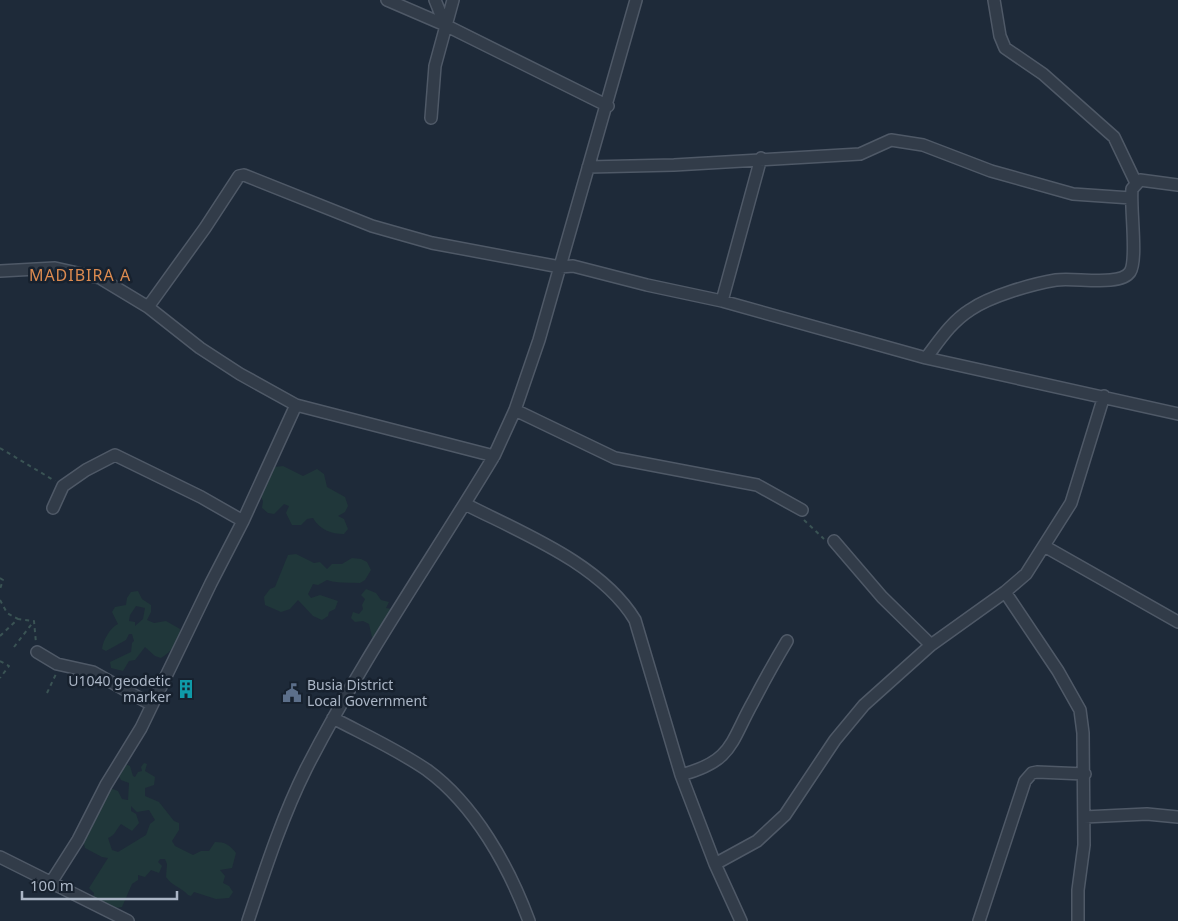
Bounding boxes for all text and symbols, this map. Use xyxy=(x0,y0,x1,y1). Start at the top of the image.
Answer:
district label: MADIBIRA A xyxy=(29,264,131,286)
place label: U1040 geodetic marker xyxy=(68,671,171,706)
place label: Busia District Local Government xyxy=(307,675,427,710)
building icon: U1040 geodetic marker xyxy=(175,678,197,700)
public building icon: Busia District Local Government xyxy=(281,682,303,704)
scale bar xyxy=(22,868,178,900)
text: 100 m xyxy=(30,875,74,895)

